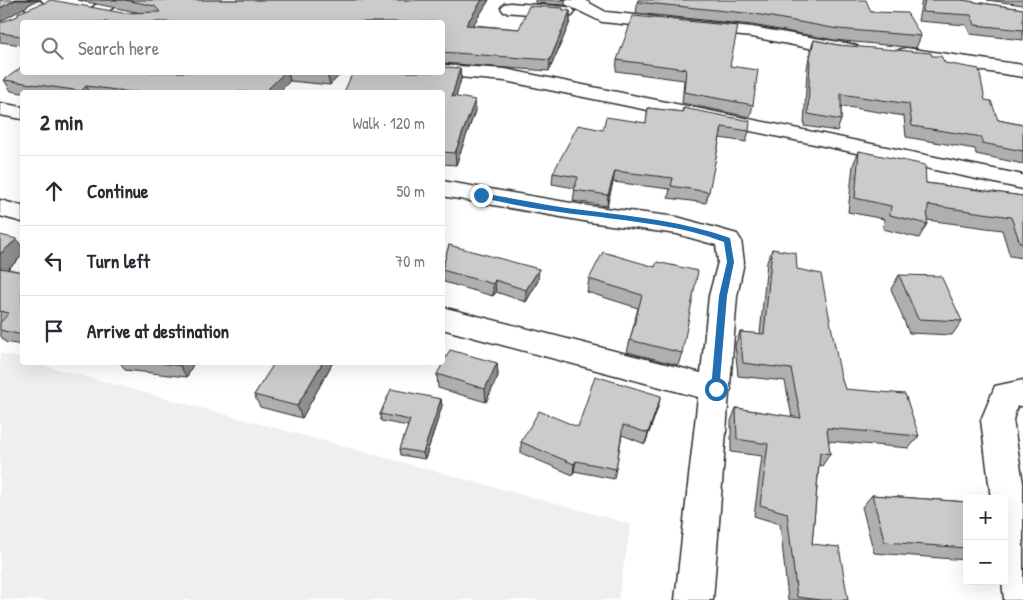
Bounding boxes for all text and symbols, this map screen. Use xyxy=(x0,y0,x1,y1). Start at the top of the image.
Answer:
search box xyxy=(20,20,445,75)
icon: search xyxy=(38,34,66,62)
text: Search here xyxy=(78,35,159,61)
text: 2 min xyxy=(40,108,83,137)
text: Walk · 120 m xyxy=(352,112,425,134)
icon: ahead xyxy=(40,177,68,205)
text: Continue xyxy=(87,178,148,204)
text: 50 m xyxy=(397,180,425,202)
route end xyxy=(470,184,493,207)
icon: left xyxy=(40,247,68,275)
text: Turn left xyxy=(87,248,150,274)
text: 70 m xyxy=(395,250,425,272)
icon: arrive xyxy=(40,317,68,345)
text: Arrive at destination xyxy=(87,318,229,344)
route start xyxy=(705,378,728,401)
map controls xyxy=(963,495,1008,585)
button: + xyxy=(963,495,1008,540)
button: − xyxy=(963,540,1008,585)

